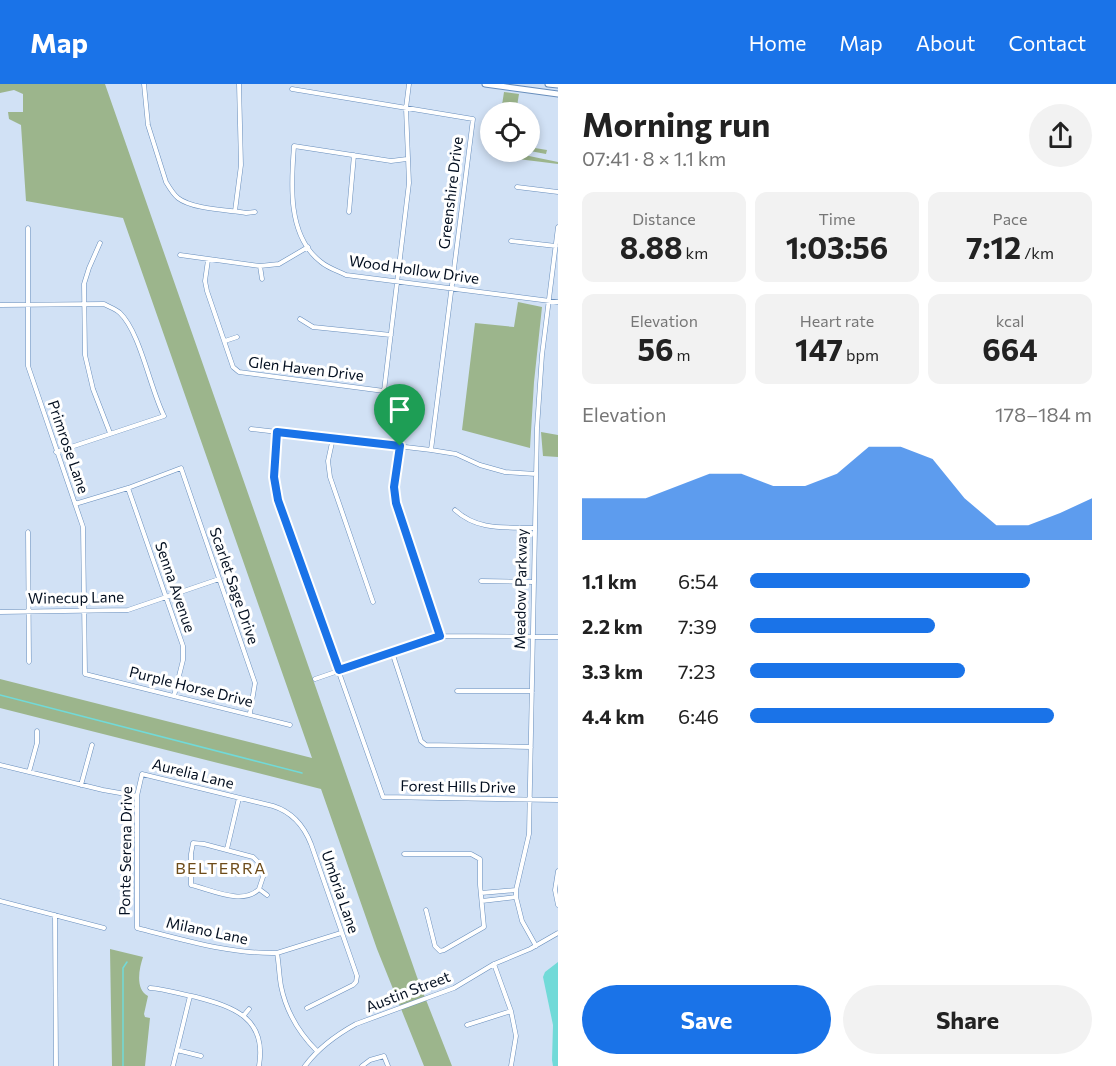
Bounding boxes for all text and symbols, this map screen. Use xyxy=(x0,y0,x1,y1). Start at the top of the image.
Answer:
text: Map xyxy=(30,25,88,59)
text: Home xyxy=(749,30,806,55)
text: Map xyxy=(839,30,883,55)
text: About xyxy=(916,30,975,55)
text: Contact xyxy=(1008,30,1086,55)
map controls xyxy=(480,102,540,162)
button: locate xyxy=(480,102,540,162)
text: Morning run xyxy=(582,103,770,144)
button: share xyxy=(1029,104,1092,167)
street label: Greenshire Drive xyxy=(434,136,466,250)
text: 07:41 · 8 × 1.1 km xyxy=(582,146,726,170)
text: Distance xyxy=(632,209,696,228)
text: Time xyxy=(819,209,855,228)
text: Pace xyxy=(993,209,1027,228)
text: 8.88 xyxy=(620,228,683,265)
text: 1:03:56 xyxy=(786,228,888,265)
text: 7:12 xyxy=(966,228,1021,265)
text: km xyxy=(683,243,708,262)
text: /km xyxy=(1021,243,1054,262)
street label: Wood Hollow Drive xyxy=(348,251,481,287)
text: Elevation xyxy=(630,311,698,330)
text: Heart rate xyxy=(800,311,874,330)
text: kcal xyxy=(996,311,1024,330)
text: 56 xyxy=(637,330,673,367)
text: 147 xyxy=(795,330,843,367)
text: 664 xyxy=(982,330,1038,367)
text: m xyxy=(673,345,691,364)
text: bpm xyxy=(843,345,879,364)
street label: Glen Haven Drive xyxy=(247,352,365,384)
pin xyxy=(374,384,425,446)
icon: arrive xyxy=(383,393,416,426)
street label: Primrose Lane xyxy=(45,398,93,496)
text: Elevation xyxy=(582,402,667,426)
text: 178–184 m xyxy=(995,402,1092,426)
street label: Scarlet Sage Drive xyxy=(207,525,263,647)
street label: Meadow Parkway xyxy=(510,528,530,650)
street label: Senna Avenue xyxy=(152,539,200,634)
text: 1.1 km xyxy=(582,569,637,593)
text: 6:54 xyxy=(678,569,718,593)
street label: Winecup Lane xyxy=(28,587,124,607)
text: 2.2 km xyxy=(582,614,643,638)
text: 7:39 xyxy=(678,614,717,638)
text: 3.3 km xyxy=(582,659,643,683)
text: 7:23 xyxy=(678,659,716,683)
street label: Purple Horse Drive xyxy=(127,662,255,710)
text: 4.4 km xyxy=(582,704,644,728)
text: 6:46 xyxy=(678,704,719,728)
street label: Aurelia Lane xyxy=(151,754,236,792)
street label: Forest Hills Drive xyxy=(400,776,516,796)
street label: Ponte Serena Drive xyxy=(115,786,135,916)
street label: Umbria Lane xyxy=(318,848,364,936)
district label: BELTERRA xyxy=(175,858,267,877)
street label: Milano Lane xyxy=(165,913,250,947)
street label: Austin Street xyxy=(363,967,453,1015)
button: Save xyxy=(582,985,831,1054)
button: Share xyxy=(843,985,1092,1054)

